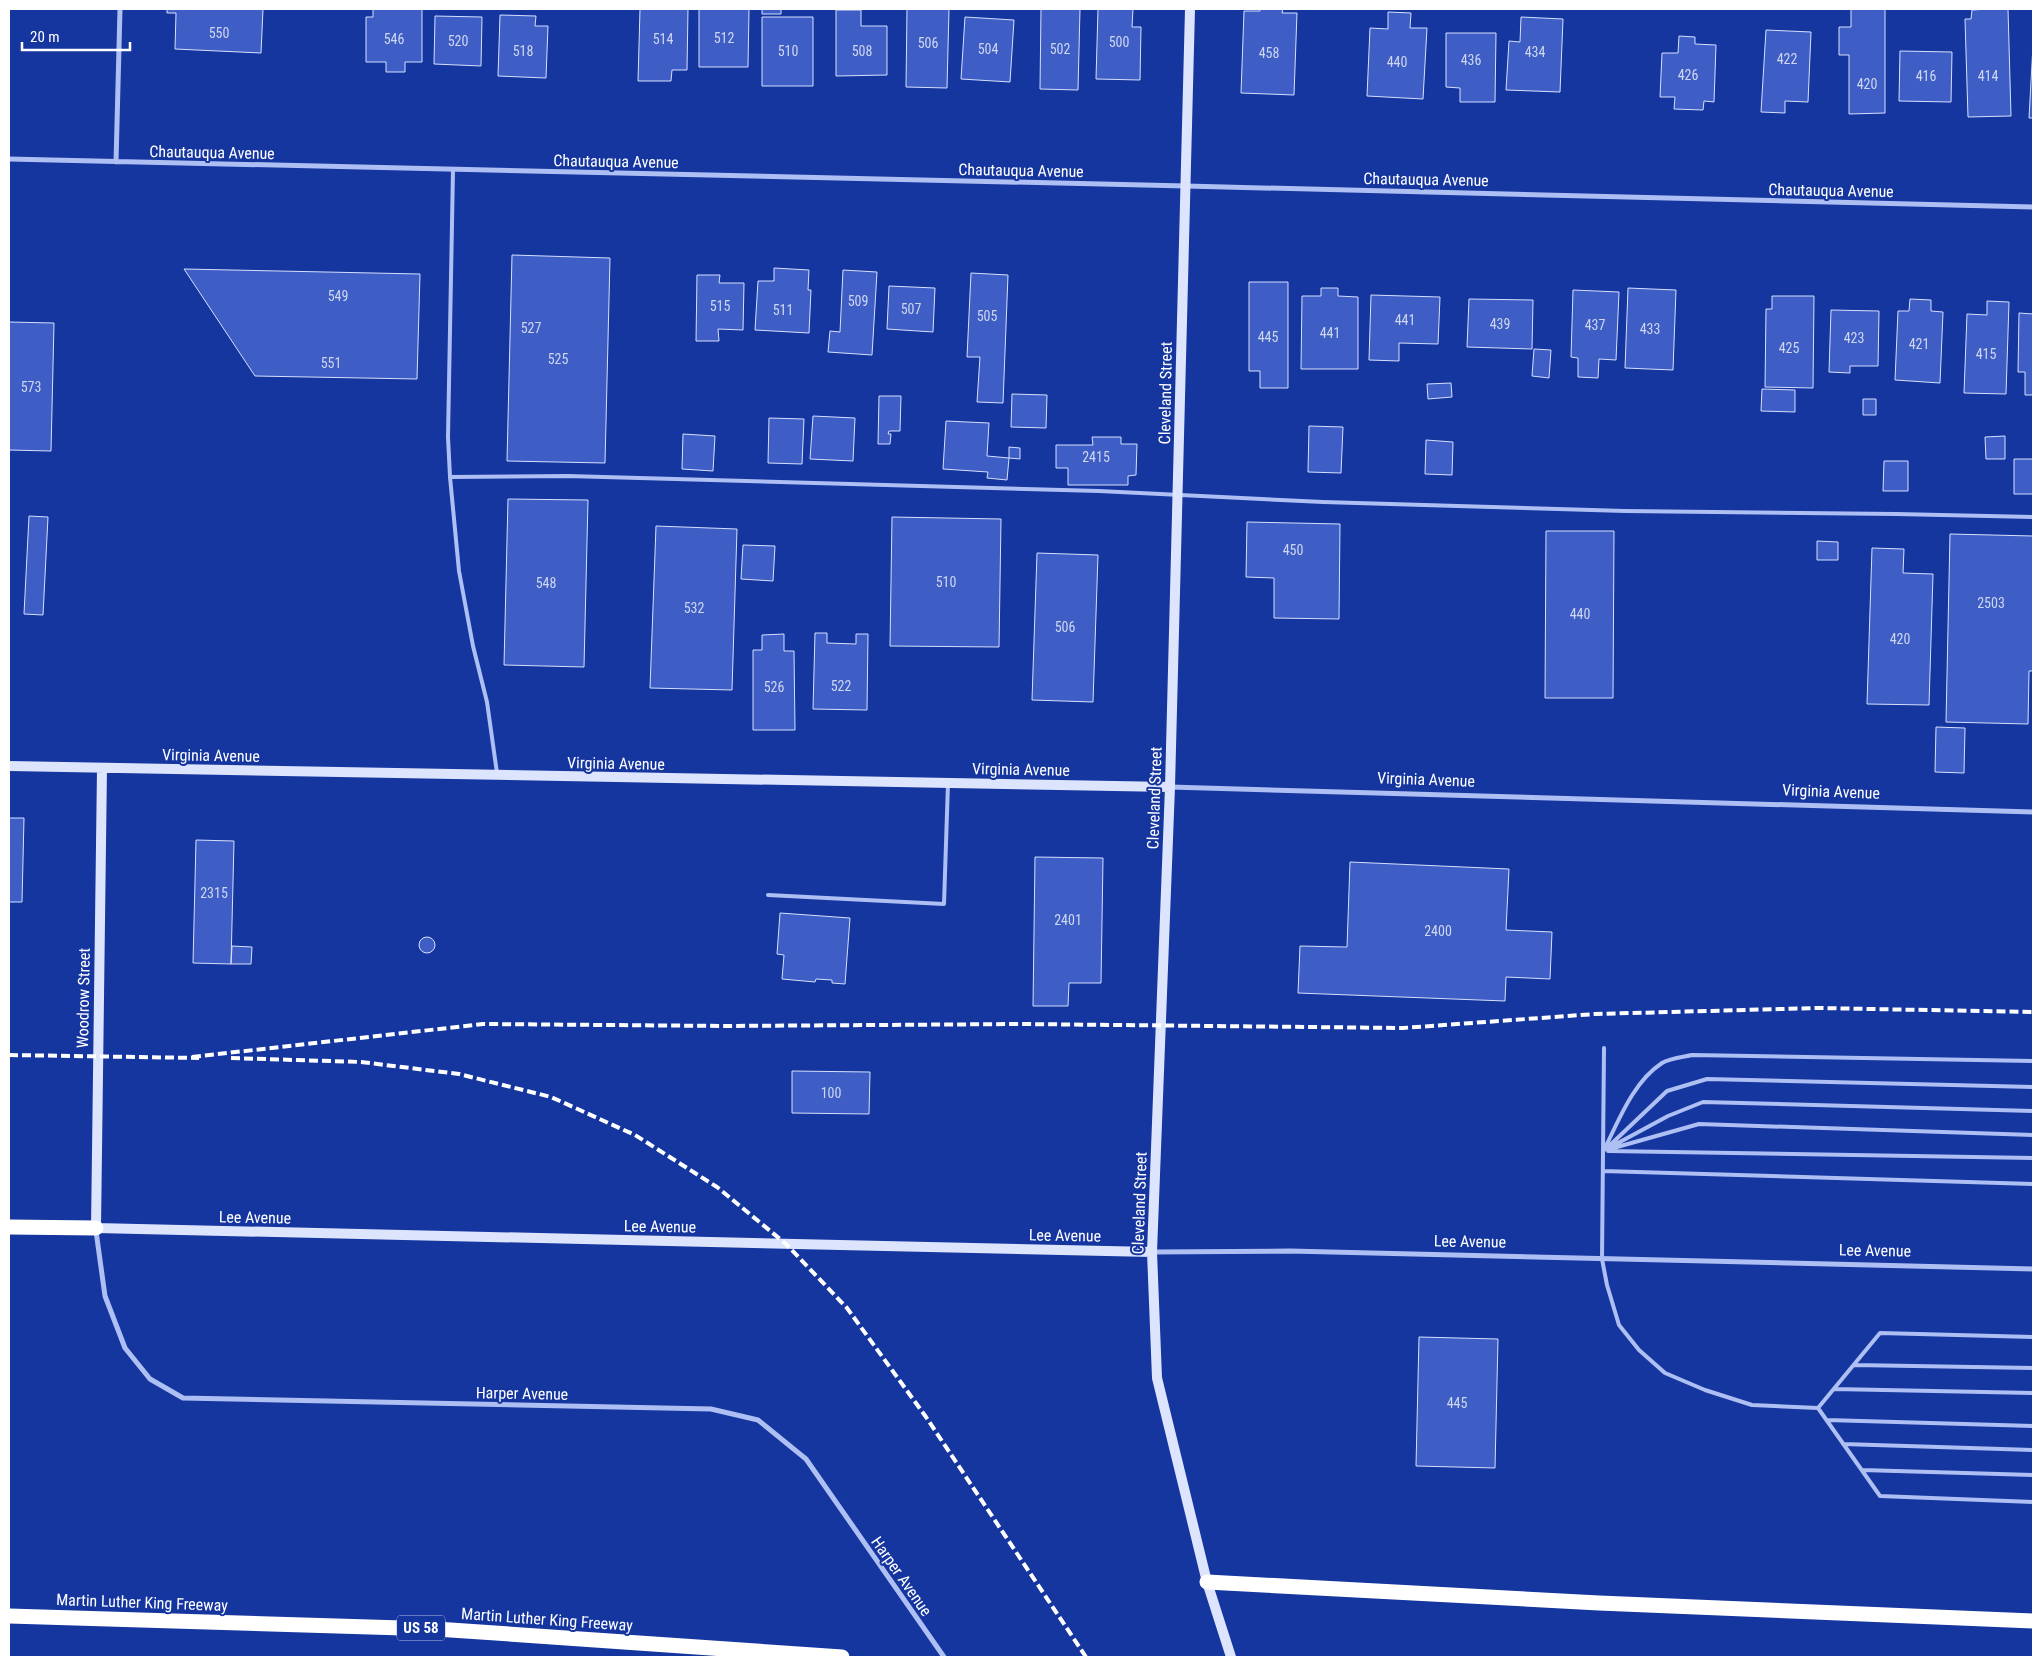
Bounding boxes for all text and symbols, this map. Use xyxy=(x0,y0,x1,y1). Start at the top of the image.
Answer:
scale bar xyxy=(22,20,130,52)
house number: 550 xyxy=(209,25,229,41)
text: 20 m xyxy=(30,28,60,46)
house number: 512 xyxy=(714,30,734,46)
house number: 546 xyxy=(384,31,404,47)
house number: 514 xyxy=(653,31,673,47)
house number: 520 xyxy=(448,33,468,49)
house number: 500 xyxy=(1109,34,1129,50)
house number: 506 xyxy=(918,35,938,51)
house number: 504 xyxy=(978,41,998,57)
house number: 502 xyxy=(1050,41,1070,57)
house number: 518 xyxy=(513,43,533,59)
house number: 510 xyxy=(778,43,798,59)
house number: 508 xyxy=(852,43,872,59)
house number: 434 xyxy=(1525,44,1545,60)
house number: 458 xyxy=(1259,45,1279,61)
house number: 422 xyxy=(1777,51,1797,67)
house number: 436 xyxy=(1461,52,1481,68)
house number: 440 xyxy=(1387,54,1407,70)
house number: 426 xyxy=(1678,67,1698,83)
house number: 416 xyxy=(1916,68,1936,84)
house number: 414 xyxy=(1978,68,1998,84)
house number: 420 xyxy=(1857,76,1877,92)
street label: Chautauqua Avenue xyxy=(149,142,275,163)
street label: Chautauqua Avenue xyxy=(553,151,679,172)
street label: Chautauqua Avenue xyxy=(958,160,1084,181)
street label: Chautauqua Avenue xyxy=(1363,169,1489,190)
street label: Chautauqua Avenue xyxy=(1768,180,1894,201)
house number: 549 xyxy=(328,288,348,304)
house number: 509 xyxy=(848,293,868,309)
house number: 515 xyxy=(710,298,730,314)
house number: 507 xyxy=(901,301,921,317)
house number: 511 xyxy=(773,302,793,318)
house number: 505 xyxy=(977,308,997,324)
house number: 441 xyxy=(1395,312,1415,328)
house number: 439 xyxy=(1490,316,1510,332)
house number: 437 xyxy=(1585,317,1605,333)
house number: 527 xyxy=(521,320,541,336)
house number: 433 xyxy=(1640,321,1660,337)
house number: 441 xyxy=(1320,325,1340,341)
house number: 445 xyxy=(1258,329,1278,345)
house number: 423 xyxy=(1844,330,1864,346)
house number: 421 xyxy=(1909,336,1929,352)
house number: 425 xyxy=(1779,340,1799,356)
street label: Cleveland Street xyxy=(1155,341,1176,444)
house number: 415 xyxy=(1976,346,1996,362)
house number: 525 xyxy=(548,351,568,367)
house number: 551 xyxy=(321,355,341,371)
house number: 573 xyxy=(21,379,41,395)
house number: 2415 xyxy=(1082,449,1110,465)
house number: 450 xyxy=(1283,542,1303,558)
house number: 510 xyxy=(936,574,956,590)
house number: 548 xyxy=(536,575,556,591)
house number: 2503 xyxy=(1977,595,2005,611)
house number: 532 xyxy=(684,600,704,616)
house number: 440 xyxy=(1570,606,1590,622)
house number: 506 xyxy=(1055,619,1075,635)
house number: 420 xyxy=(1890,631,1910,647)
house number: 522 xyxy=(831,678,851,694)
house number: 526 xyxy=(764,679,784,695)
street label: Virginia Avenue xyxy=(162,745,260,766)
street label: Cleveland Street xyxy=(1143,746,1166,850)
street label: Virginia Avenue xyxy=(567,753,665,774)
street label: Virginia Avenue xyxy=(972,759,1070,780)
street label: Virginia Avenue xyxy=(1377,768,1475,791)
street label: Virginia Avenue xyxy=(1782,780,1880,803)
house number: 2315 xyxy=(200,885,228,901)
house number: 2401 xyxy=(1054,912,1082,928)
house number: 2400 xyxy=(1424,923,1452,939)
street label: Woodrow Street xyxy=(73,947,94,1048)
house number: 100 xyxy=(821,1085,841,1101)
street label: Cleveland Street xyxy=(1128,1151,1151,1255)
street label: Lee Avenue xyxy=(219,1207,291,1228)
street label: Lee Avenue xyxy=(624,1216,696,1237)
street label: Lee Avenue xyxy=(1029,1225,1101,1246)
street label: Lee Avenue xyxy=(1434,1231,1506,1252)
street label: Lee Avenue xyxy=(1839,1240,1911,1261)
street label: Harper Avenue xyxy=(476,1383,568,1404)
house number: 445 xyxy=(1447,1395,1467,1411)
street label: Harper Avenue xyxy=(867,1533,936,1620)
street label: Martin Luther King Freeway xyxy=(56,1590,229,1615)
street label: Martin Luther King Freeway xyxy=(461,1604,634,1635)
road number: US 58 xyxy=(397,1616,445,1640)

